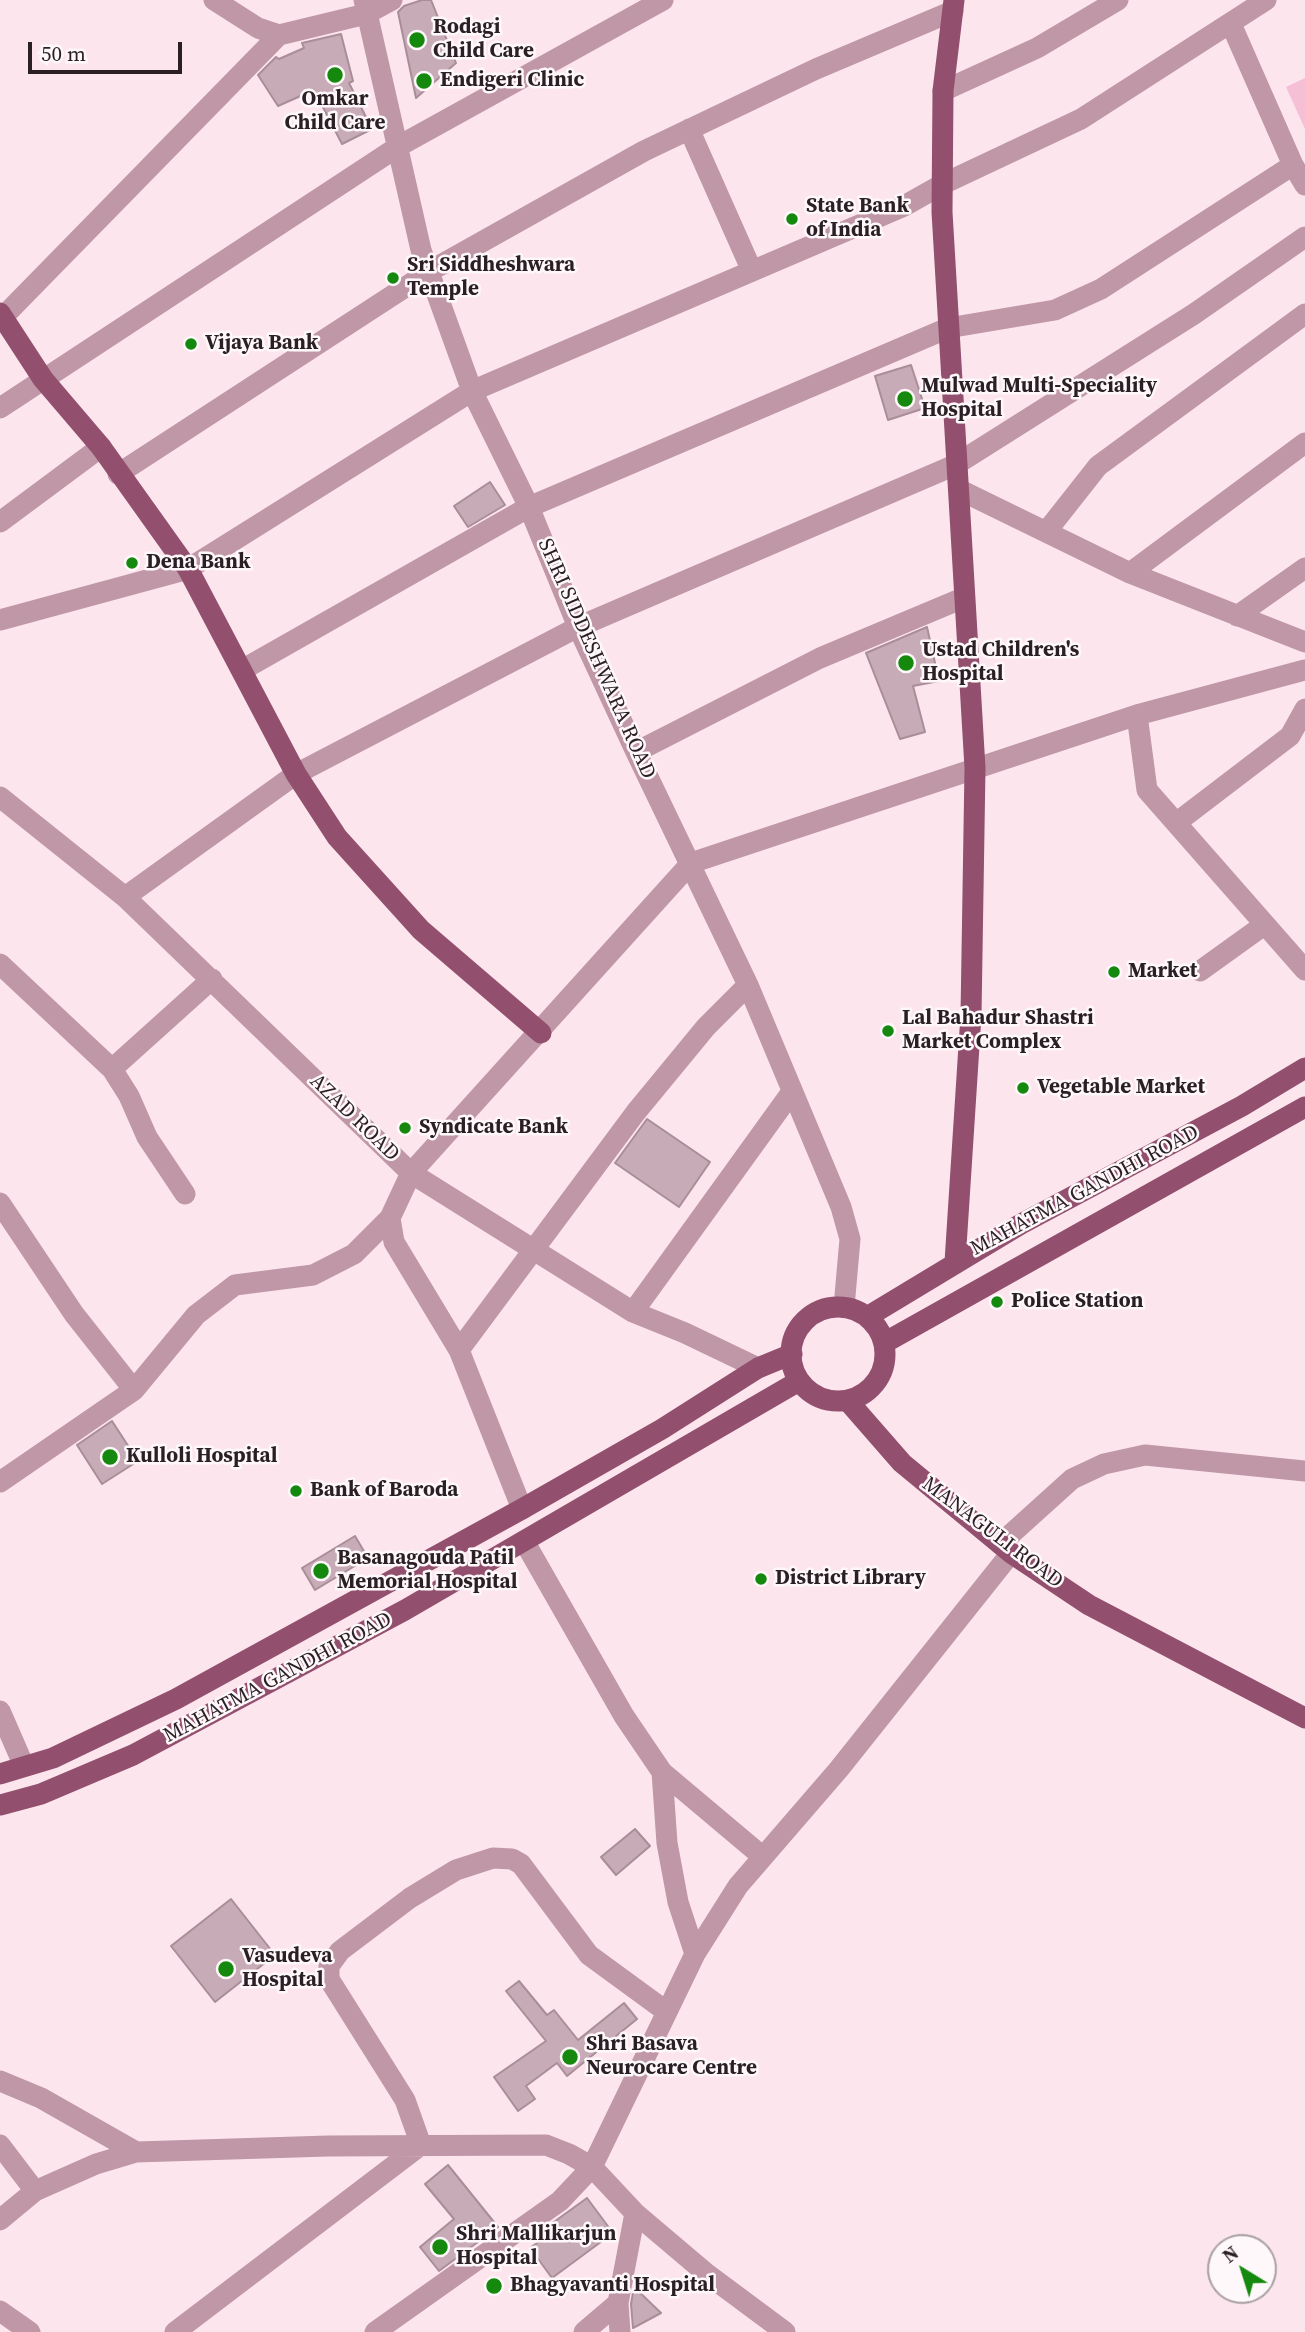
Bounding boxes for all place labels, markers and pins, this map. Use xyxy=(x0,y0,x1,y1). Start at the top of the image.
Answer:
place label: Rodagi Child Care xyxy=(433,15,534,65)
marker: Rodagi Child Care xyxy=(407,30,427,50)
marker: Omkar Child Care xyxy=(325,65,345,85)
place label: Endigeri Clinic xyxy=(440,68,584,94)
marker: Endigeri Clinic xyxy=(414,71,434,91)
place label: Omkar Child Care xyxy=(285,87,385,137)
place label: State Bank of India xyxy=(806,194,909,244)
marker: State Bank of India xyxy=(784,211,800,227)
place label: Sri Siddheshwara Temple xyxy=(407,253,575,303)
marker: Sri Siddheshwara Temple xyxy=(385,270,401,286)
place label: Vijaya Bank xyxy=(205,331,318,357)
marker: Vijaya Bank xyxy=(183,336,199,352)
place label: Mulwad Multi-Speciality Hospital xyxy=(921,374,1157,424)
marker: Mulwad Multi-Speciality Hospital xyxy=(895,389,915,409)
place label: Dena Bank xyxy=(146,550,250,576)
marker: Dena Bank xyxy=(124,555,140,571)
place label: Ustad Children's Hospital xyxy=(922,638,1079,688)
marker: Ustad Children's Hospital xyxy=(896,653,916,673)
place label: Market xyxy=(1128,959,1197,985)
marker: Market xyxy=(1106,964,1122,980)
place label: Lal Bahadur Shastri Market Complex xyxy=(902,1006,1094,1056)
marker: Lal Bahadur Shastri Market Complex xyxy=(880,1023,896,1039)
place label: Vegetable Market xyxy=(1037,1075,1205,1101)
marker: Vegetable Market xyxy=(1015,1080,1031,1096)
place label: Syndicate Bank xyxy=(419,1115,568,1141)
marker: Syndicate Bank xyxy=(397,1120,413,1136)
place label: Police Station xyxy=(1011,1289,1143,1315)
marker: Police Station xyxy=(989,1294,1005,1310)
place label: Kulloli Hospital xyxy=(126,1444,278,1470)
marker: Kulloli Hospital xyxy=(100,1447,120,1467)
place label: Bank of Baroda xyxy=(310,1478,458,1504)
marker: Bank of Baroda xyxy=(288,1483,304,1499)
place label: Basanagouda Patil Memorial Hospital xyxy=(337,1546,518,1596)
marker: Basanagouda Patil Memorial Hospital xyxy=(311,1561,331,1581)
place label: District Library xyxy=(775,1566,926,1592)
marker: District Library xyxy=(753,1571,769,1587)
place label: Vasudeva Hospital xyxy=(242,1944,332,1994)
marker: Vasudeva Hospital xyxy=(216,1959,236,1979)
place label: Shri Basava Neurocare Centre xyxy=(586,2032,757,2082)
marker: Shri Basava Neurocare Centre xyxy=(560,2047,580,2067)
place label: Shri Mallikarjun Hospital xyxy=(456,2222,616,2272)
marker: Shri Mallikarjun Hospital xyxy=(430,2237,450,2257)
place label: Bhagyavanti Hospital xyxy=(510,2273,715,2299)
marker: Bhagyavanti Hospital xyxy=(484,2276,504,2296)

